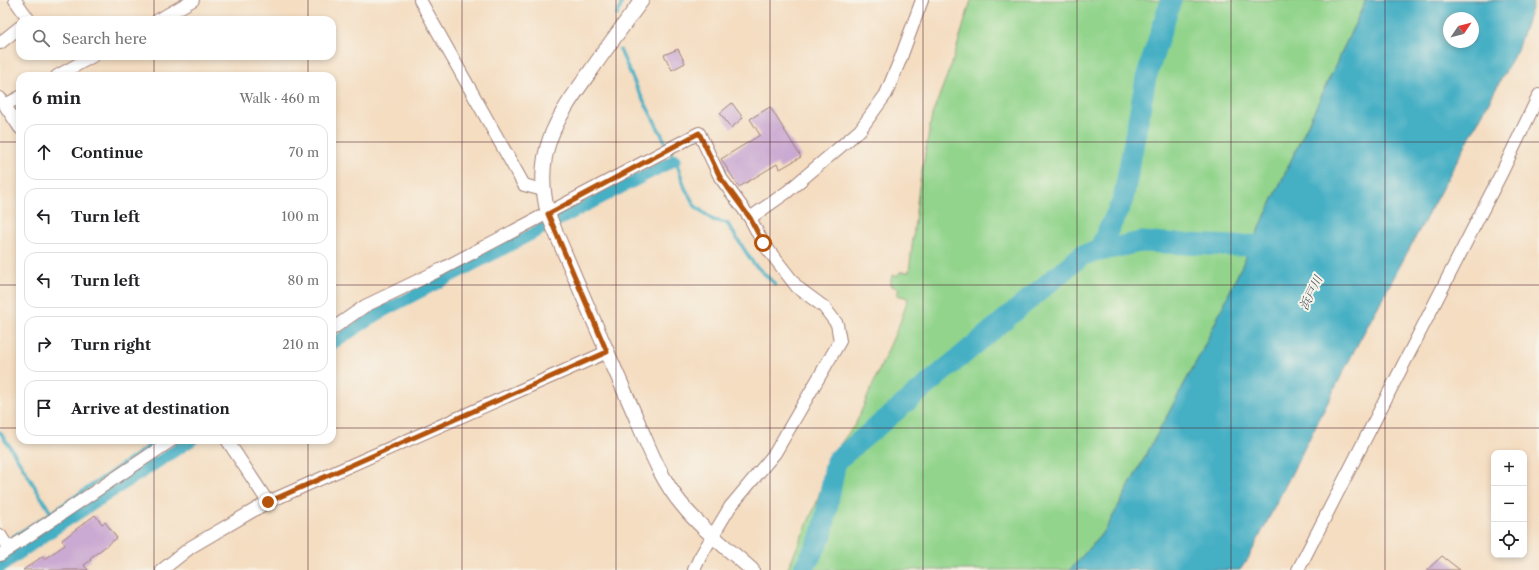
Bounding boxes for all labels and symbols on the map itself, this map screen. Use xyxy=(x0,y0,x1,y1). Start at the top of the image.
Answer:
north arrow xyxy=(1443,12,1479,48)
route start xyxy=(754,234,772,252)
water label: 浜戸川 xyxy=(1296,272,1326,312)
route end xyxy=(259,493,277,511)

